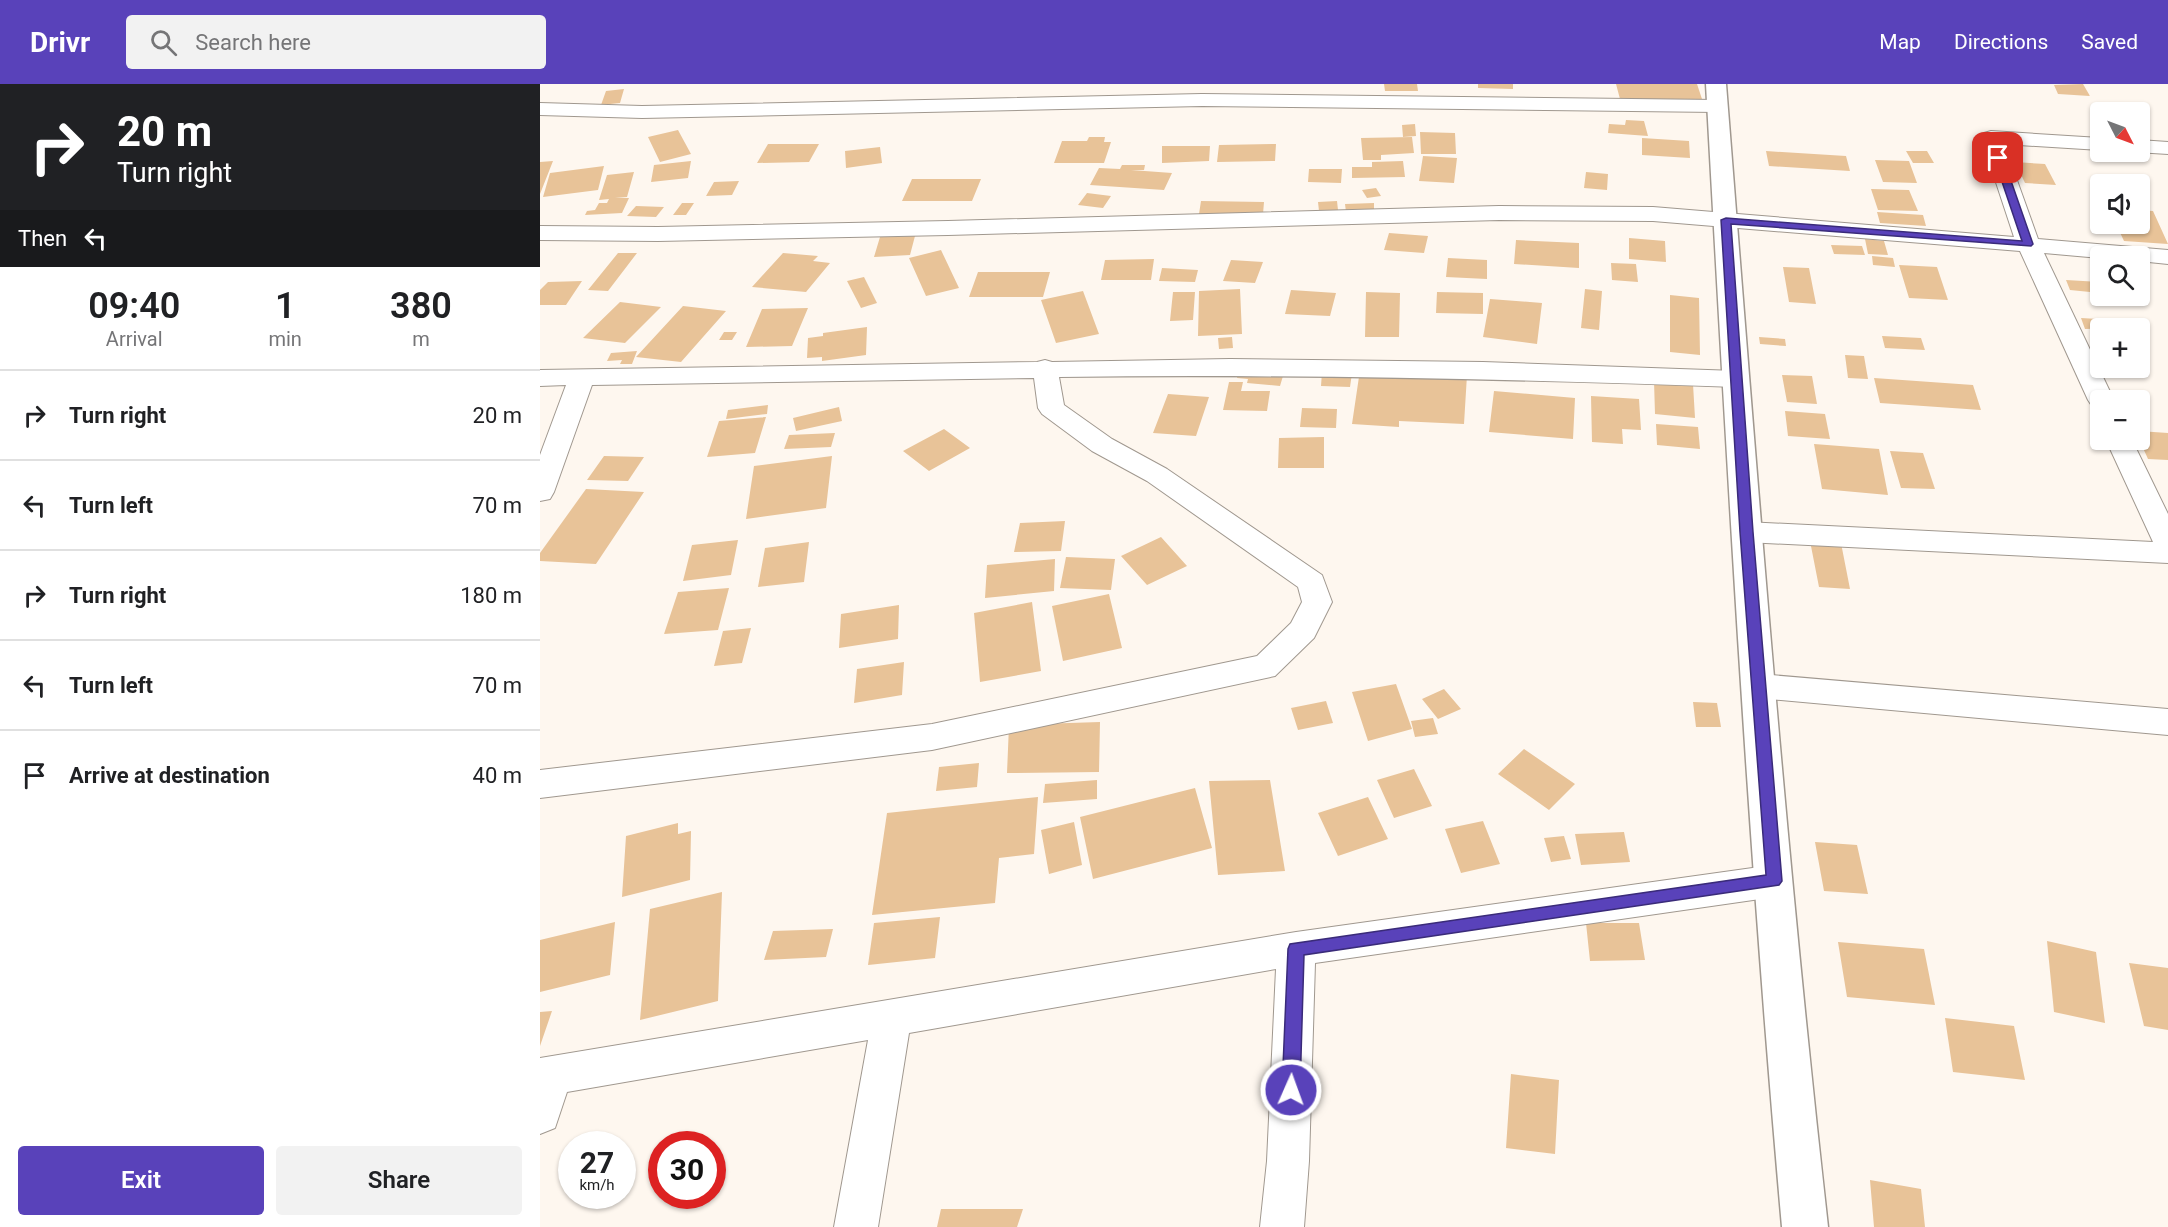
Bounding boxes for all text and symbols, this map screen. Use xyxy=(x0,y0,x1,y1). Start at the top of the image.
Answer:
search box xyxy=(126,15,546,69)
text: Drivr xyxy=(30,26,90,59)
icon: search xyxy=(147,26,180,59)
text: Search here xyxy=(195,30,311,55)
text: Map xyxy=(1879,30,1921,54)
text: Directions xyxy=(1954,30,2048,54)
text: Saved xyxy=(2081,30,2138,54)
north arrow xyxy=(2090,102,2150,162)
map controls xyxy=(2090,102,2150,450)
text: 20 m xyxy=(117,107,212,156)
icon: right xyxy=(18,108,96,186)
pin xyxy=(1972,132,2023,183)
icon: arrive xyxy=(1981,141,2014,174)
text: Turn right xyxy=(117,157,232,189)
button: sound xyxy=(2090,174,2150,234)
icon: left xyxy=(79,222,112,255)
text: Then xyxy=(18,226,67,251)
button: search xyxy=(2090,246,2150,306)
text: 09:40 xyxy=(88,285,180,327)
text: 1 xyxy=(275,285,295,327)
text: 380 xyxy=(390,285,452,327)
button: + xyxy=(2090,318,2150,378)
text: Arrival xyxy=(106,327,163,351)
text: min xyxy=(268,327,302,351)
text: m xyxy=(412,327,430,351)
button: − xyxy=(2090,390,2150,450)
icon: right xyxy=(18,399,51,432)
text: Turn right xyxy=(69,403,166,428)
text: 20 m xyxy=(473,403,522,428)
icon: left xyxy=(18,489,51,522)
text: Turn left xyxy=(69,493,153,518)
text: 70 m xyxy=(473,493,522,518)
icon: right xyxy=(18,579,51,612)
text: Turn right xyxy=(69,583,166,608)
text: 180 m xyxy=(460,583,522,608)
icon: left xyxy=(18,669,51,702)
text: Turn left xyxy=(69,673,153,698)
text: 70 m xyxy=(473,673,522,698)
icon: arrive xyxy=(18,759,51,792)
text: Arrive at destination xyxy=(69,763,270,788)
text: 40 m xyxy=(473,763,522,788)
position arrow xyxy=(1259,1058,1323,1122)
speed limit sign: 30 xyxy=(648,1131,726,1209)
text: 27 xyxy=(580,1145,614,1180)
button: Exit xyxy=(18,1146,264,1215)
button: Share xyxy=(276,1146,522,1215)
text: km/h xyxy=(579,1176,615,1194)

